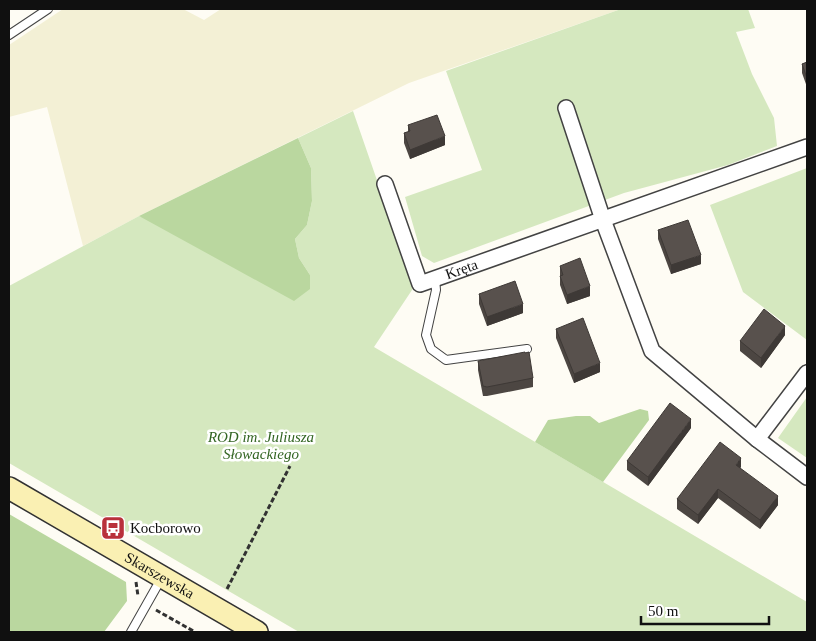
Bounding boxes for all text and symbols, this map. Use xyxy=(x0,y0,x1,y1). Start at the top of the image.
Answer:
street label: Kręta xyxy=(443,256,480,282)
park label: ROD im. Juliusza Słowackiego xyxy=(207,429,314,462)
bus stop icon: Kocborowo xyxy=(100,515,126,541)
place label: Kocborowo xyxy=(130,520,201,536)
street label: Skarszewska xyxy=(122,549,197,602)
scale bar xyxy=(641,594,768,626)
text: 50 m xyxy=(648,603,679,619)

